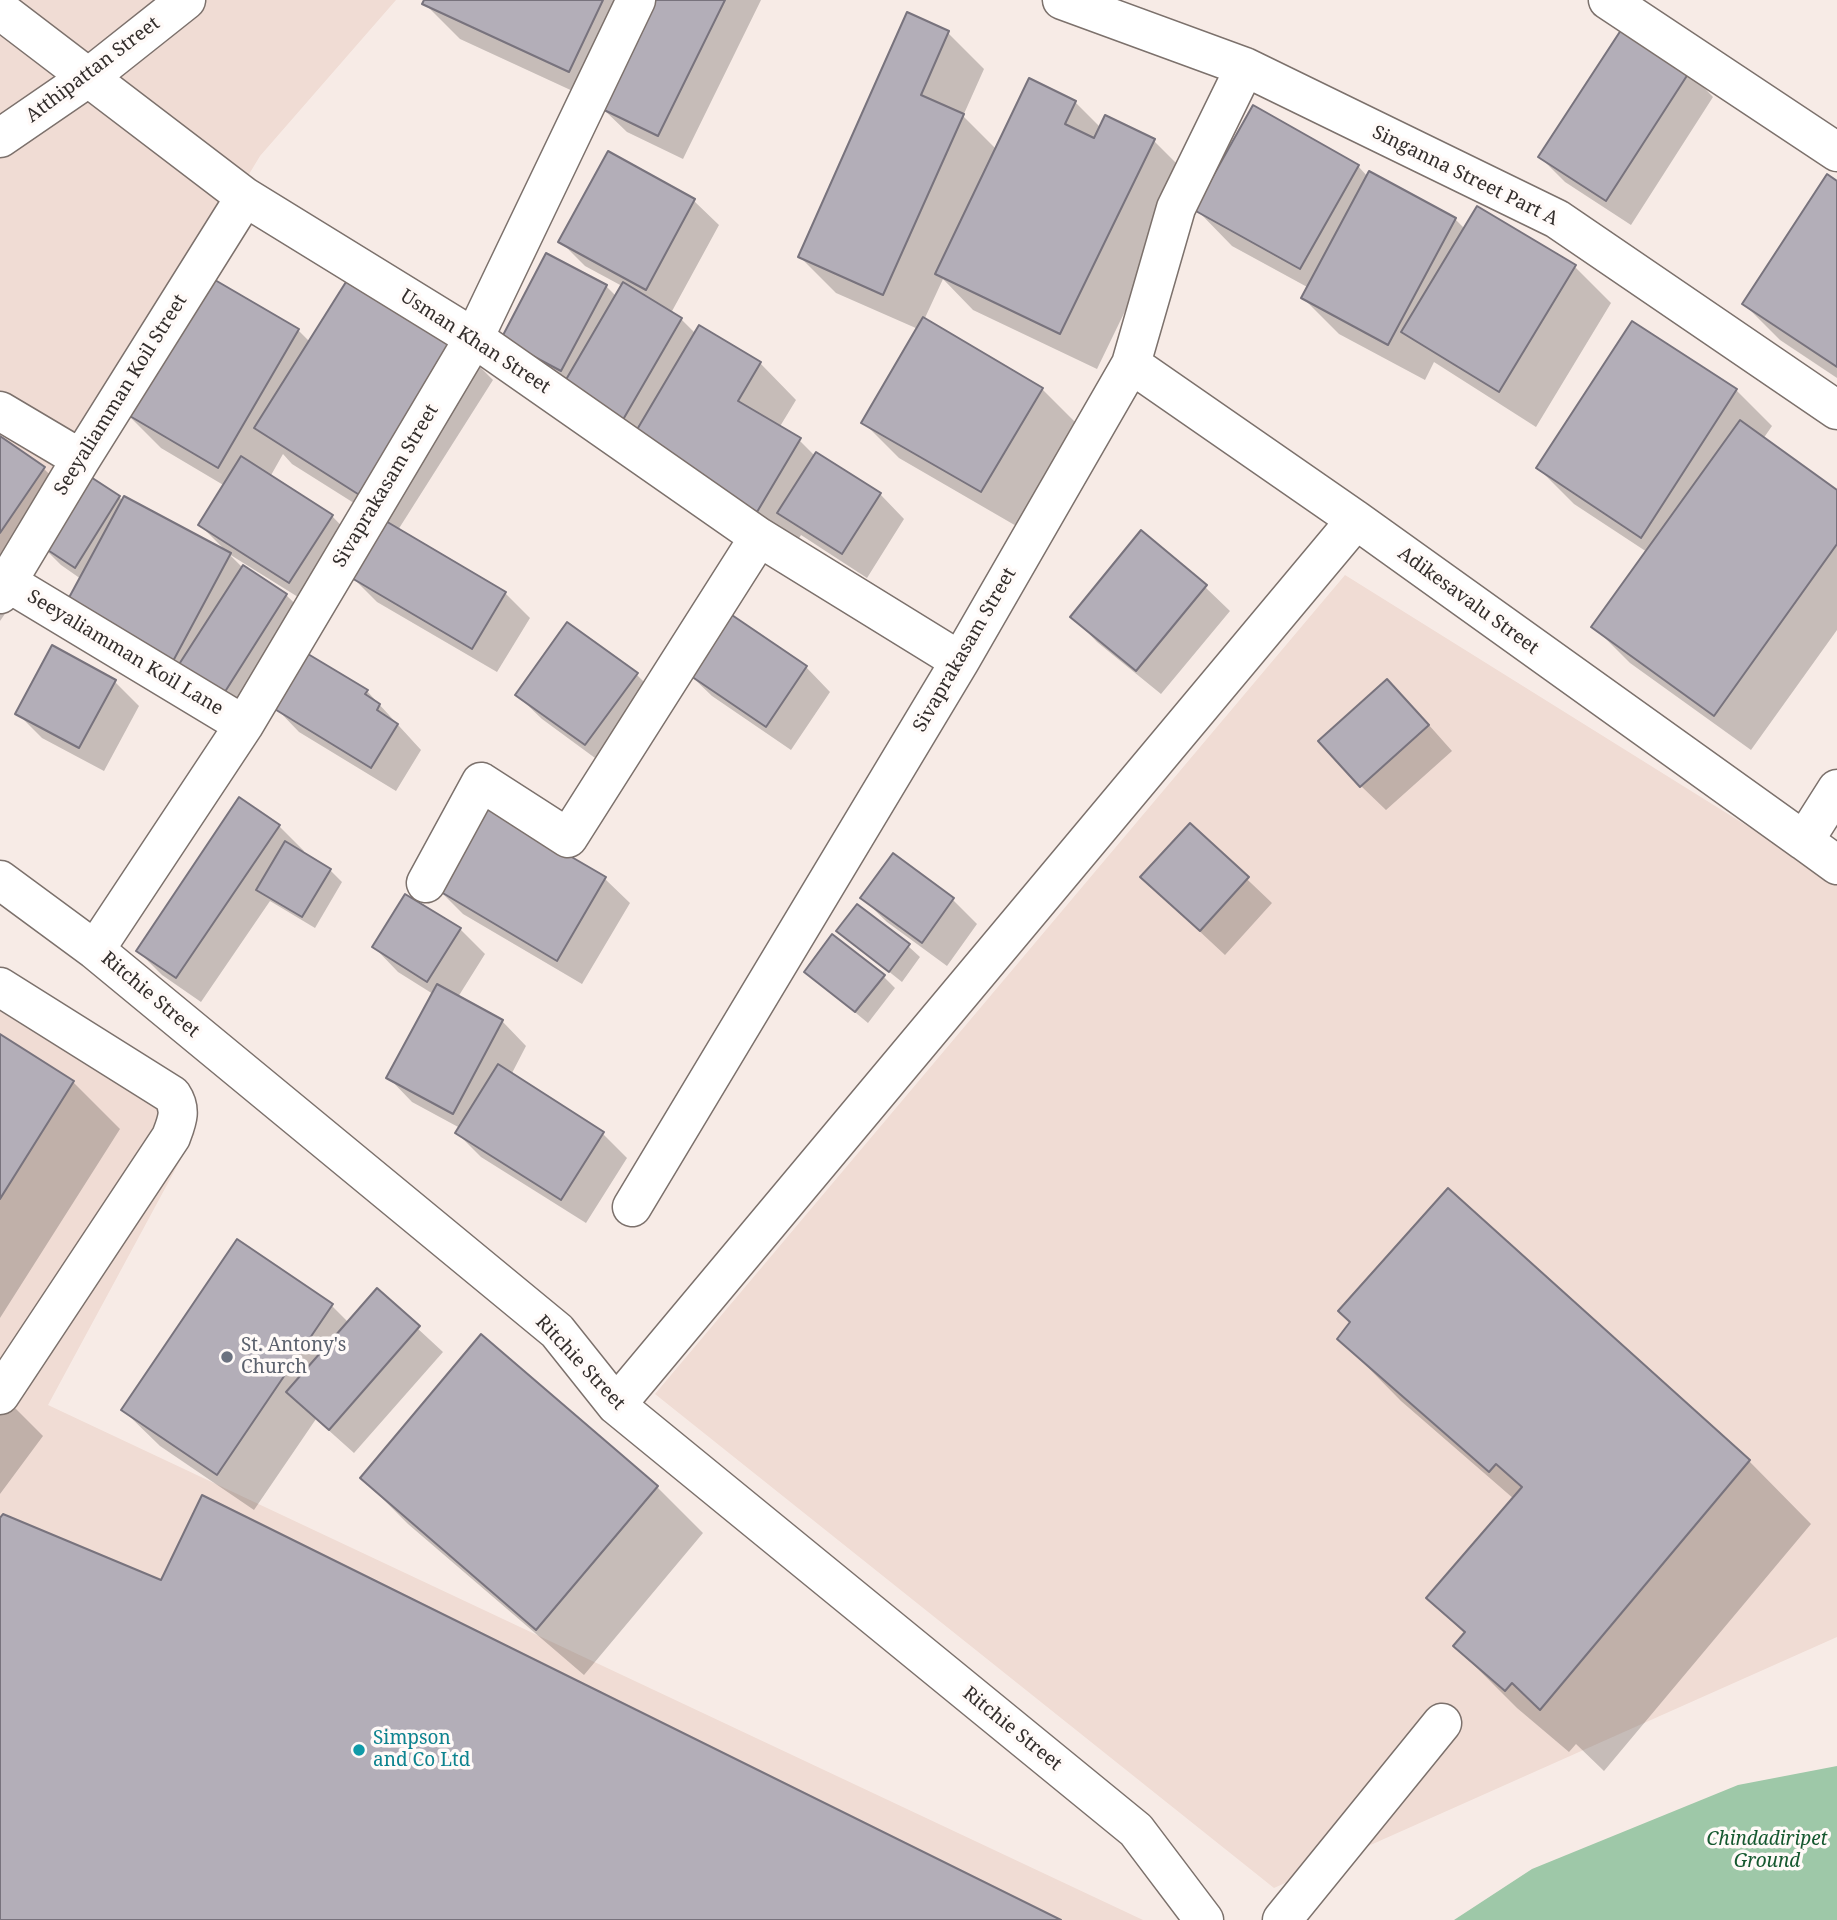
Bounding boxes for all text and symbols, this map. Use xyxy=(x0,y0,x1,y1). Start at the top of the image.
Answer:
street label: Atthipattan Street xyxy=(22,12,164,128)
street label: Singanna Street Part A xyxy=(1368,121,1562,231)
street label: Usman Khan Street xyxy=(396,285,554,399)
street label: Seeyaliamman Koil Street xyxy=(50,290,192,500)
street label: Sivaprakasam Street xyxy=(328,400,444,572)
street label: Adikesavalu Street xyxy=(1393,542,1543,660)
street label: Sivaprakasam Street xyxy=(909,564,1021,736)
street label: Seeyaliamman Koil Lane xyxy=(23,585,227,721)
street label: Ritchie Street xyxy=(96,947,204,1043)
street label: Ritchie Street xyxy=(530,1311,630,1415)
place label: St. Antony's Church xyxy=(241,1335,346,1379)
marker: St. Antony's Church xyxy=(219,1349,235,1365)
street label: Ritchie Street xyxy=(958,1682,1066,1776)
place label: Simpson and Co Ltd xyxy=(373,1728,470,1772)
marker: Simpson and Co Ltd xyxy=(351,1742,367,1758)
park label: Chindadiripet Ground xyxy=(1706,1829,1828,1873)

